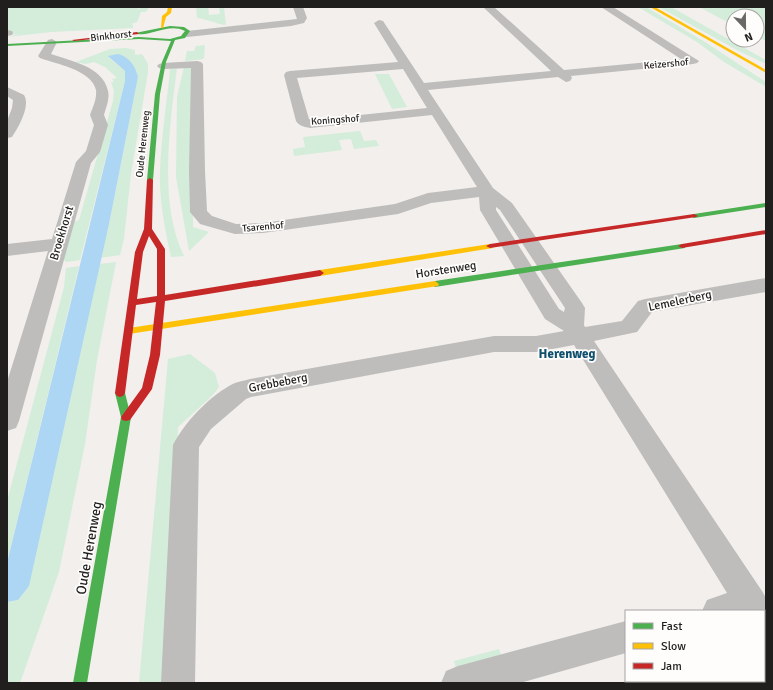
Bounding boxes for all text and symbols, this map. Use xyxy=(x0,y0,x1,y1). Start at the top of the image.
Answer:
north arrow xyxy=(725,8,765,48)
street label: Binkhorst xyxy=(90,28,133,44)
text: N xyxy=(743,29,755,44)
street label: Keizershof xyxy=(643,56,689,72)
street label: Oude Herenweg xyxy=(134,110,152,178)
street label: Koningshof xyxy=(311,112,360,128)
street label: Broekhorst xyxy=(47,204,77,262)
street label: Tsarenhof xyxy=(242,219,285,235)
street label: Horstenweg xyxy=(415,258,477,282)
street label: Lemelerberg xyxy=(647,287,713,315)
district label: Herenweg xyxy=(539,346,596,362)
street label: Grebbeberg xyxy=(247,370,309,396)
street label: Oude Herenweg xyxy=(72,500,106,596)
legend xyxy=(625,610,765,682)
text: Fast xyxy=(661,619,682,634)
text: Slow xyxy=(661,639,686,654)
text: Jam xyxy=(661,659,682,674)

